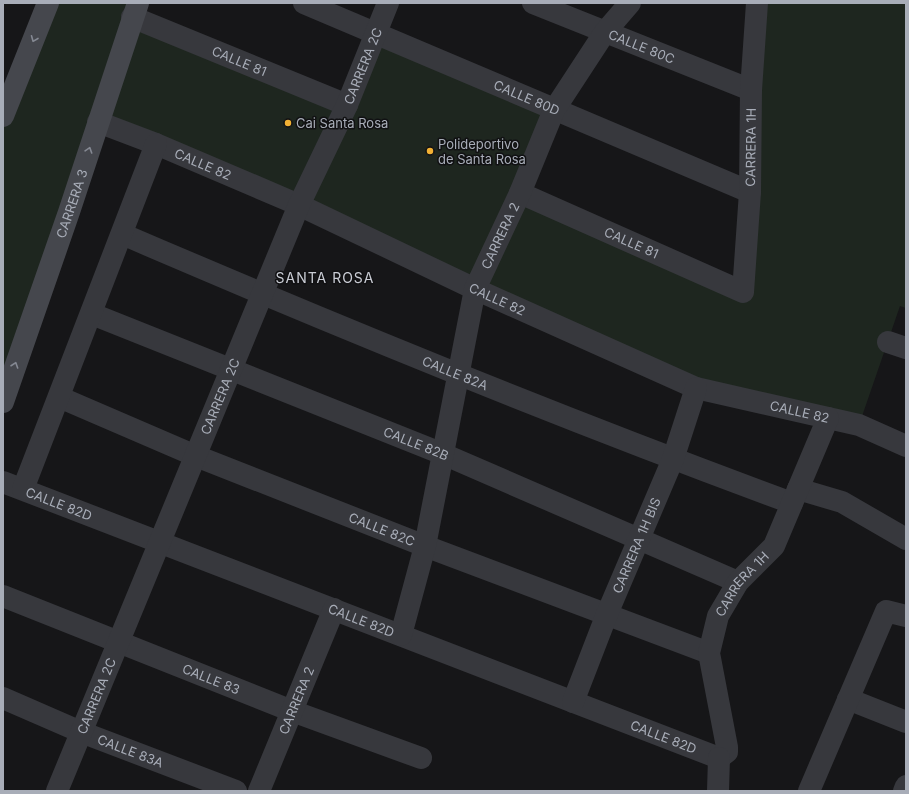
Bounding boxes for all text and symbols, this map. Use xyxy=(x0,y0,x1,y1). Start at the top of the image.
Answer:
street label: CARRERA 2C xyxy=(340,25,385,107)
street label: CALLE 80C xyxy=(606,26,677,67)
one-way arrow xyxy=(31,35,39,43)
street label: CALLE 81 xyxy=(210,43,269,79)
street label: CALLE 80D xyxy=(491,76,562,118)
street label: CARRERA 1H xyxy=(742,108,759,187)
place label: Cai Santa Rosa xyxy=(296,115,388,131)
marker: Cai Santa Rosa xyxy=(283,118,293,128)
place label: Polideportivo de Santa Rosa xyxy=(438,136,526,167)
street label: CALLE 82 xyxy=(172,145,234,183)
one-way arrow xyxy=(84,146,93,153)
marker: Polideportivo de Santa Rosa xyxy=(425,146,435,156)
street label: CARRERA 3 xyxy=(53,167,91,240)
street label: CARRERA 2 xyxy=(478,200,523,271)
street label: CALLE 81 xyxy=(602,223,661,262)
district label: SANTA ROSA xyxy=(276,269,375,286)
street label: CALLE 82 xyxy=(466,279,528,319)
street label: CALLE 82A xyxy=(420,353,490,393)
street label: CARRERA 2C xyxy=(197,356,243,437)
one-way arrow xyxy=(11,362,19,369)
street label: CALLE 82 xyxy=(768,397,831,426)
street label: CALLE 82B xyxy=(381,423,451,464)
street label: CALLE 82D xyxy=(24,484,94,524)
street label: CARRERA 1H BIS xyxy=(609,495,664,596)
street label: CALLE 82C xyxy=(347,509,417,549)
street label: CARRERA 1H xyxy=(712,548,772,619)
street label: CALLE 82D xyxy=(326,600,397,640)
street label: CARRERA 2C xyxy=(73,655,119,736)
street label: CALLE 83 xyxy=(180,660,242,697)
street label: CARRERA 2 xyxy=(275,664,317,737)
street label: CALLE 82D xyxy=(628,717,699,757)
street label: CALLE 83A xyxy=(95,731,166,771)

